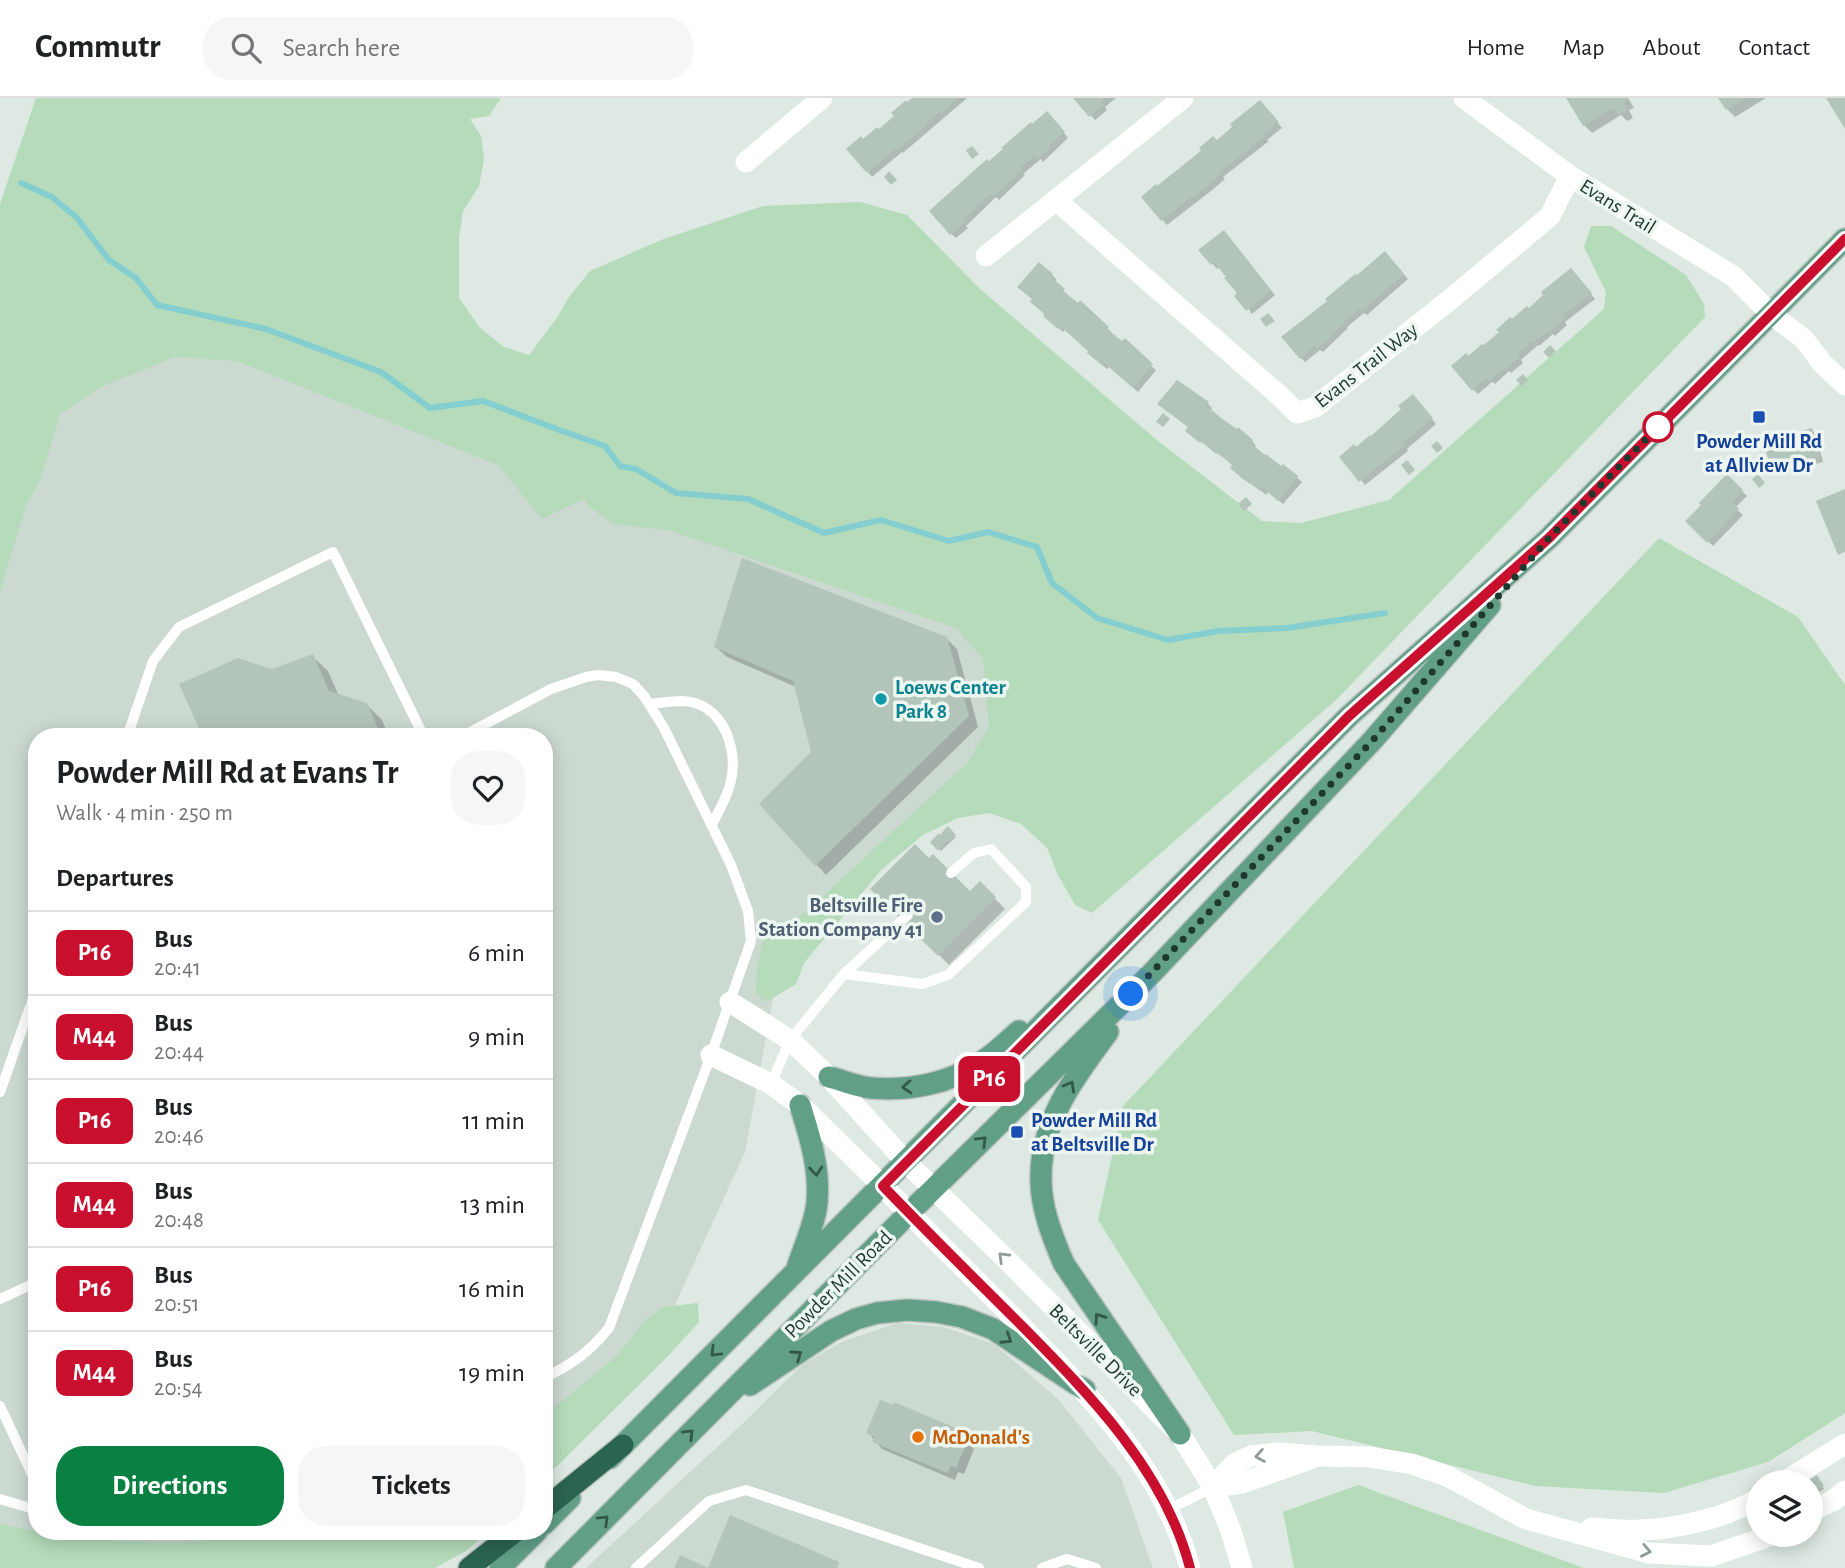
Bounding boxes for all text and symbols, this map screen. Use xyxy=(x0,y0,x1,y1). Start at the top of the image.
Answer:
search box xyxy=(203,17,693,80)
icon: search xyxy=(227,29,265,67)
text: Commutr xyxy=(35,31,161,64)
text: Search here xyxy=(283,35,400,61)
text: Home xyxy=(1467,36,1525,60)
text: Map xyxy=(1563,36,1605,60)
text: About xyxy=(1643,36,1700,60)
text: Contact xyxy=(1738,36,1810,60)
street label: Evans Trail xyxy=(1576,175,1659,238)
street label: Evans Trail Way xyxy=(1311,319,1422,412)
marker: Powder Mill Rd at Allview Dr xyxy=(1751,409,1767,425)
unlabelled marker xyxy=(1643,412,1673,442)
place label: Powder Mill Rd at Allview Dr xyxy=(1696,431,1822,476)
place label: Loews Center Park 8 xyxy=(895,677,1007,722)
marker: Loews Center Park 8 xyxy=(873,691,889,707)
button: heart xyxy=(451,751,525,825)
text: Powder Mill Rd at Evans Tr xyxy=(56,757,399,790)
text: Walk · 4 min · 250 m xyxy=(56,802,233,825)
text: Departures xyxy=(56,865,174,891)
place label: Beltsville Fire Station Company 41 xyxy=(758,895,923,940)
marker: Beltsville Fire Station Company 41 xyxy=(929,909,945,925)
text: Bus xyxy=(154,926,193,952)
text: 6 min xyxy=(468,940,525,966)
text: P16 xyxy=(78,941,111,965)
text: 20:41 xyxy=(154,957,201,980)
your location xyxy=(1113,976,1148,1011)
text: Bus xyxy=(154,1010,193,1036)
text: 9 min xyxy=(468,1024,525,1050)
text: M44 xyxy=(73,1025,116,1049)
text: 20:44 xyxy=(154,1041,204,1064)
line badge: P16 xyxy=(949,1056,1029,1102)
text: P16 xyxy=(972,1067,1006,1091)
one-way arrow xyxy=(901,1079,912,1094)
one-way arrow xyxy=(1061,1080,1074,1093)
text: Bus xyxy=(154,1094,193,1120)
text: 11 min xyxy=(462,1108,525,1134)
text: P16 xyxy=(78,1109,111,1133)
place label: Powder Mill Rd at Beltsville Dr xyxy=(1031,1110,1157,1155)
marker: Powder Mill Rd at Beltsville Dr xyxy=(1009,1124,1025,1140)
text: 20:46 xyxy=(154,1125,204,1148)
one-way arrow xyxy=(974,1137,987,1150)
one-way arrow xyxy=(808,1166,823,1177)
text: Bus xyxy=(154,1178,193,1204)
text: 13 min xyxy=(461,1192,525,1218)
text: M44 xyxy=(73,1193,116,1217)
text: 20:48 xyxy=(154,1209,204,1232)
street label: Powder Mill Road xyxy=(781,1227,896,1342)
one-way arrow xyxy=(998,1252,1011,1265)
text: Bus xyxy=(154,1262,193,1288)
text: 16 min xyxy=(459,1276,525,1302)
text: P16 xyxy=(78,1277,111,1301)
text: 20:51 xyxy=(154,1293,199,1316)
street label: Beltsville Drive xyxy=(1045,1300,1146,1401)
one-way arrow xyxy=(1095,1313,1107,1326)
one-way arrow xyxy=(999,1331,1012,1343)
one-way arrow xyxy=(710,1344,723,1357)
text: Bus xyxy=(154,1346,193,1372)
one-way arrow xyxy=(789,1351,802,1363)
text: 19 min xyxy=(459,1360,525,1386)
text: M44 xyxy=(73,1361,116,1385)
text: 20:54 xyxy=(154,1377,203,1400)
place label: McDonald's xyxy=(932,1427,1030,1448)
one-way arrow xyxy=(681,1429,694,1442)
marker: McDonald's xyxy=(910,1429,926,1445)
button: Directions xyxy=(56,1446,284,1526)
button: Tickets xyxy=(298,1446,525,1526)
one-way arrow xyxy=(1254,1447,1266,1462)
map controls xyxy=(1746,1470,1823,1547)
button: layers xyxy=(1746,1470,1823,1547)
one-way arrow xyxy=(596,1515,609,1528)
one-way arrow xyxy=(1640,1543,1652,1558)

